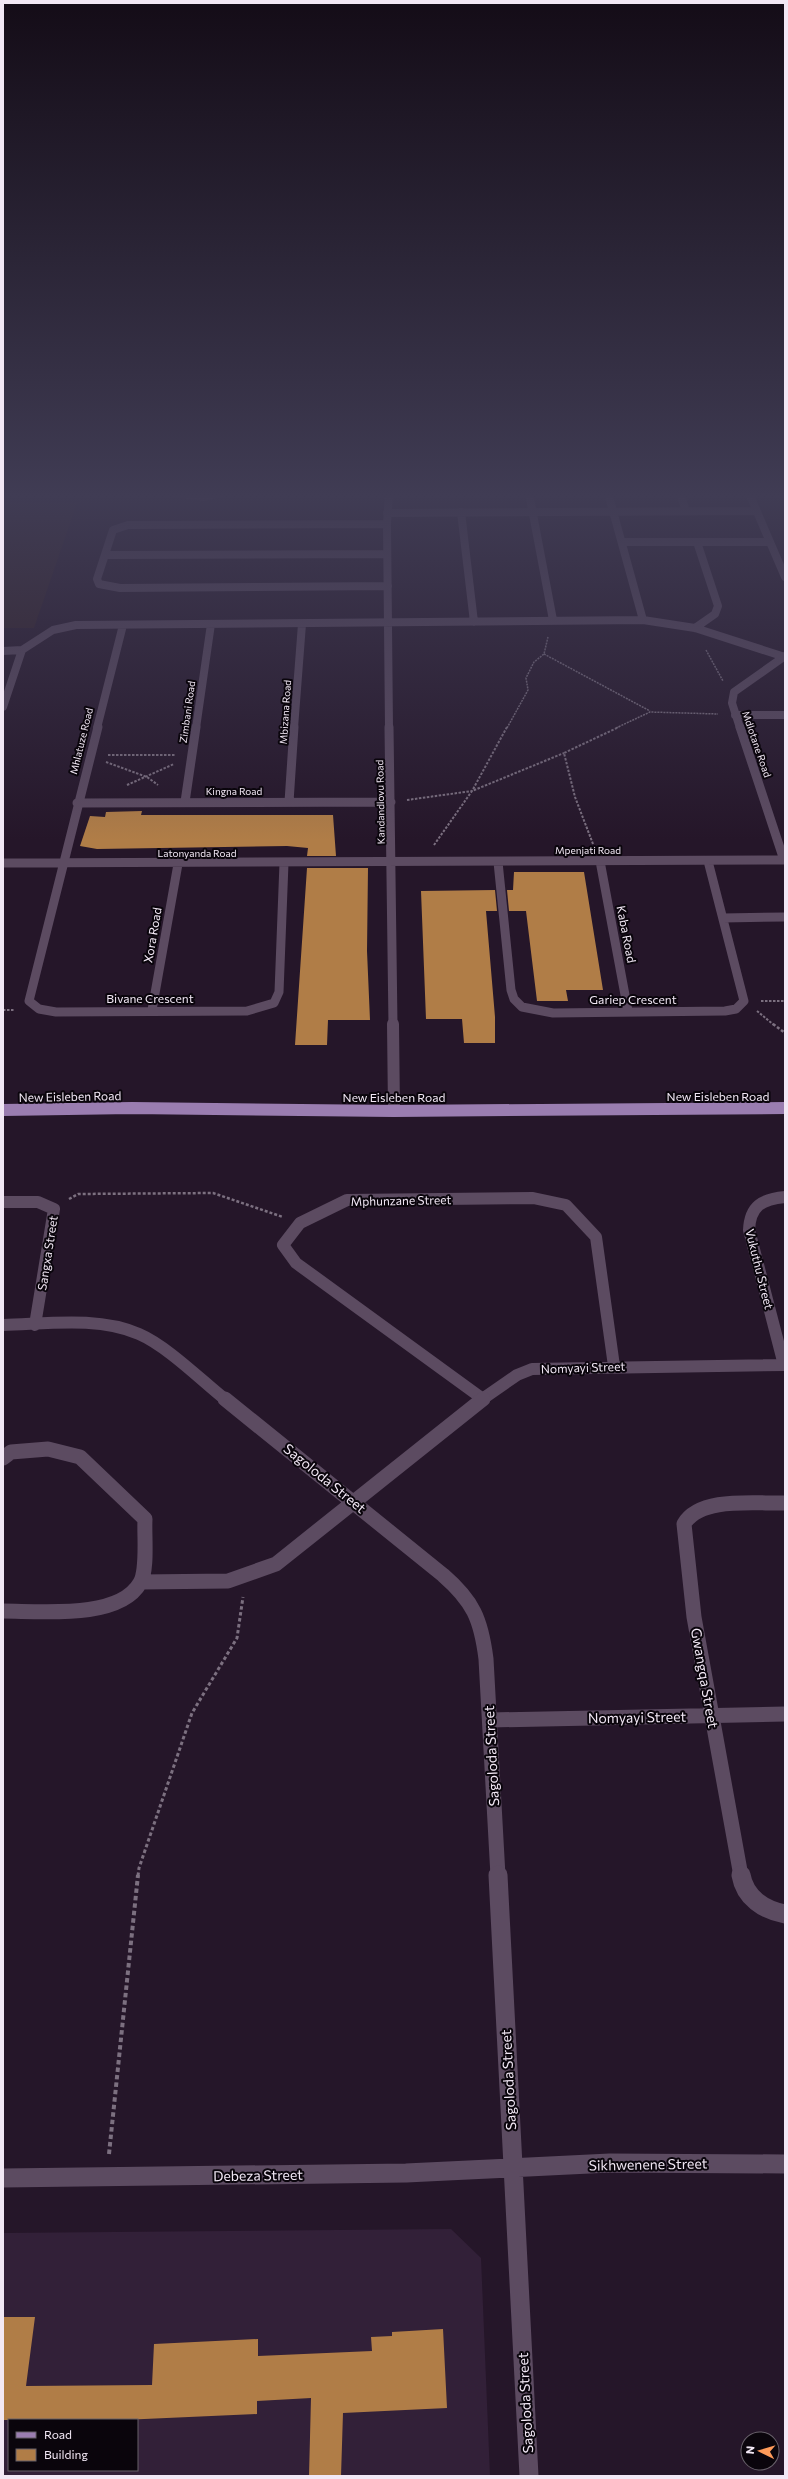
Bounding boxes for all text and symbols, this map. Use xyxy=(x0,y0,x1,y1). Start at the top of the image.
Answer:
street label: Mbizana Road xyxy=(277,679,293,745)
street label: Zimbani Road xyxy=(177,680,197,744)
street label: Mhlatuze Road xyxy=(67,706,95,776)
street label: Mdlotane Road xyxy=(740,709,774,779)
street label: Kandandlovu Road xyxy=(373,759,387,844)
street label: Kingna Road xyxy=(206,785,263,797)
street label: Mpenjati Road xyxy=(555,844,621,856)
street label: Latonyanda Road xyxy=(158,847,237,859)
street label: Kaba Road xyxy=(615,904,639,964)
street label: Xora Road xyxy=(140,906,164,964)
street label: Bivane Crescent xyxy=(106,991,194,1005)
street label: Gariep Crescent xyxy=(589,992,677,1006)
street label: New Eisleben Road xyxy=(18,1088,122,1104)
street label: New Eisleben Road xyxy=(667,1089,769,1103)
street label: New Eisleben Road xyxy=(343,1090,445,1104)
street label: Mphunzane Street xyxy=(351,1192,452,1208)
street label: Sangxa Street xyxy=(34,1215,60,1291)
street label: Vukuthu Street xyxy=(743,1227,777,1311)
street label: Nomyayi Street xyxy=(541,1359,625,1375)
street label: Sagoloda Street xyxy=(280,1440,370,1517)
street label: Gwangqa Street xyxy=(688,1626,722,1730)
street label: Sagoloda Street xyxy=(480,1705,502,1807)
street label: Nomyayi Street xyxy=(588,1708,687,1726)
street label: Sagoloda Street xyxy=(497,2029,519,2131)
street label: Sikhwenene Street xyxy=(589,2154,708,2174)
street label: Debeza Street xyxy=(213,2166,303,2184)
street label: Sagoloda Street xyxy=(514,2352,536,2454)
legend xyxy=(8,2419,138,2471)
text: Road xyxy=(44,2427,72,2441)
north arrow xyxy=(740,2431,780,2471)
text: N xyxy=(743,2445,756,2455)
text: Building xyxy=(44,2447,88,2461)

